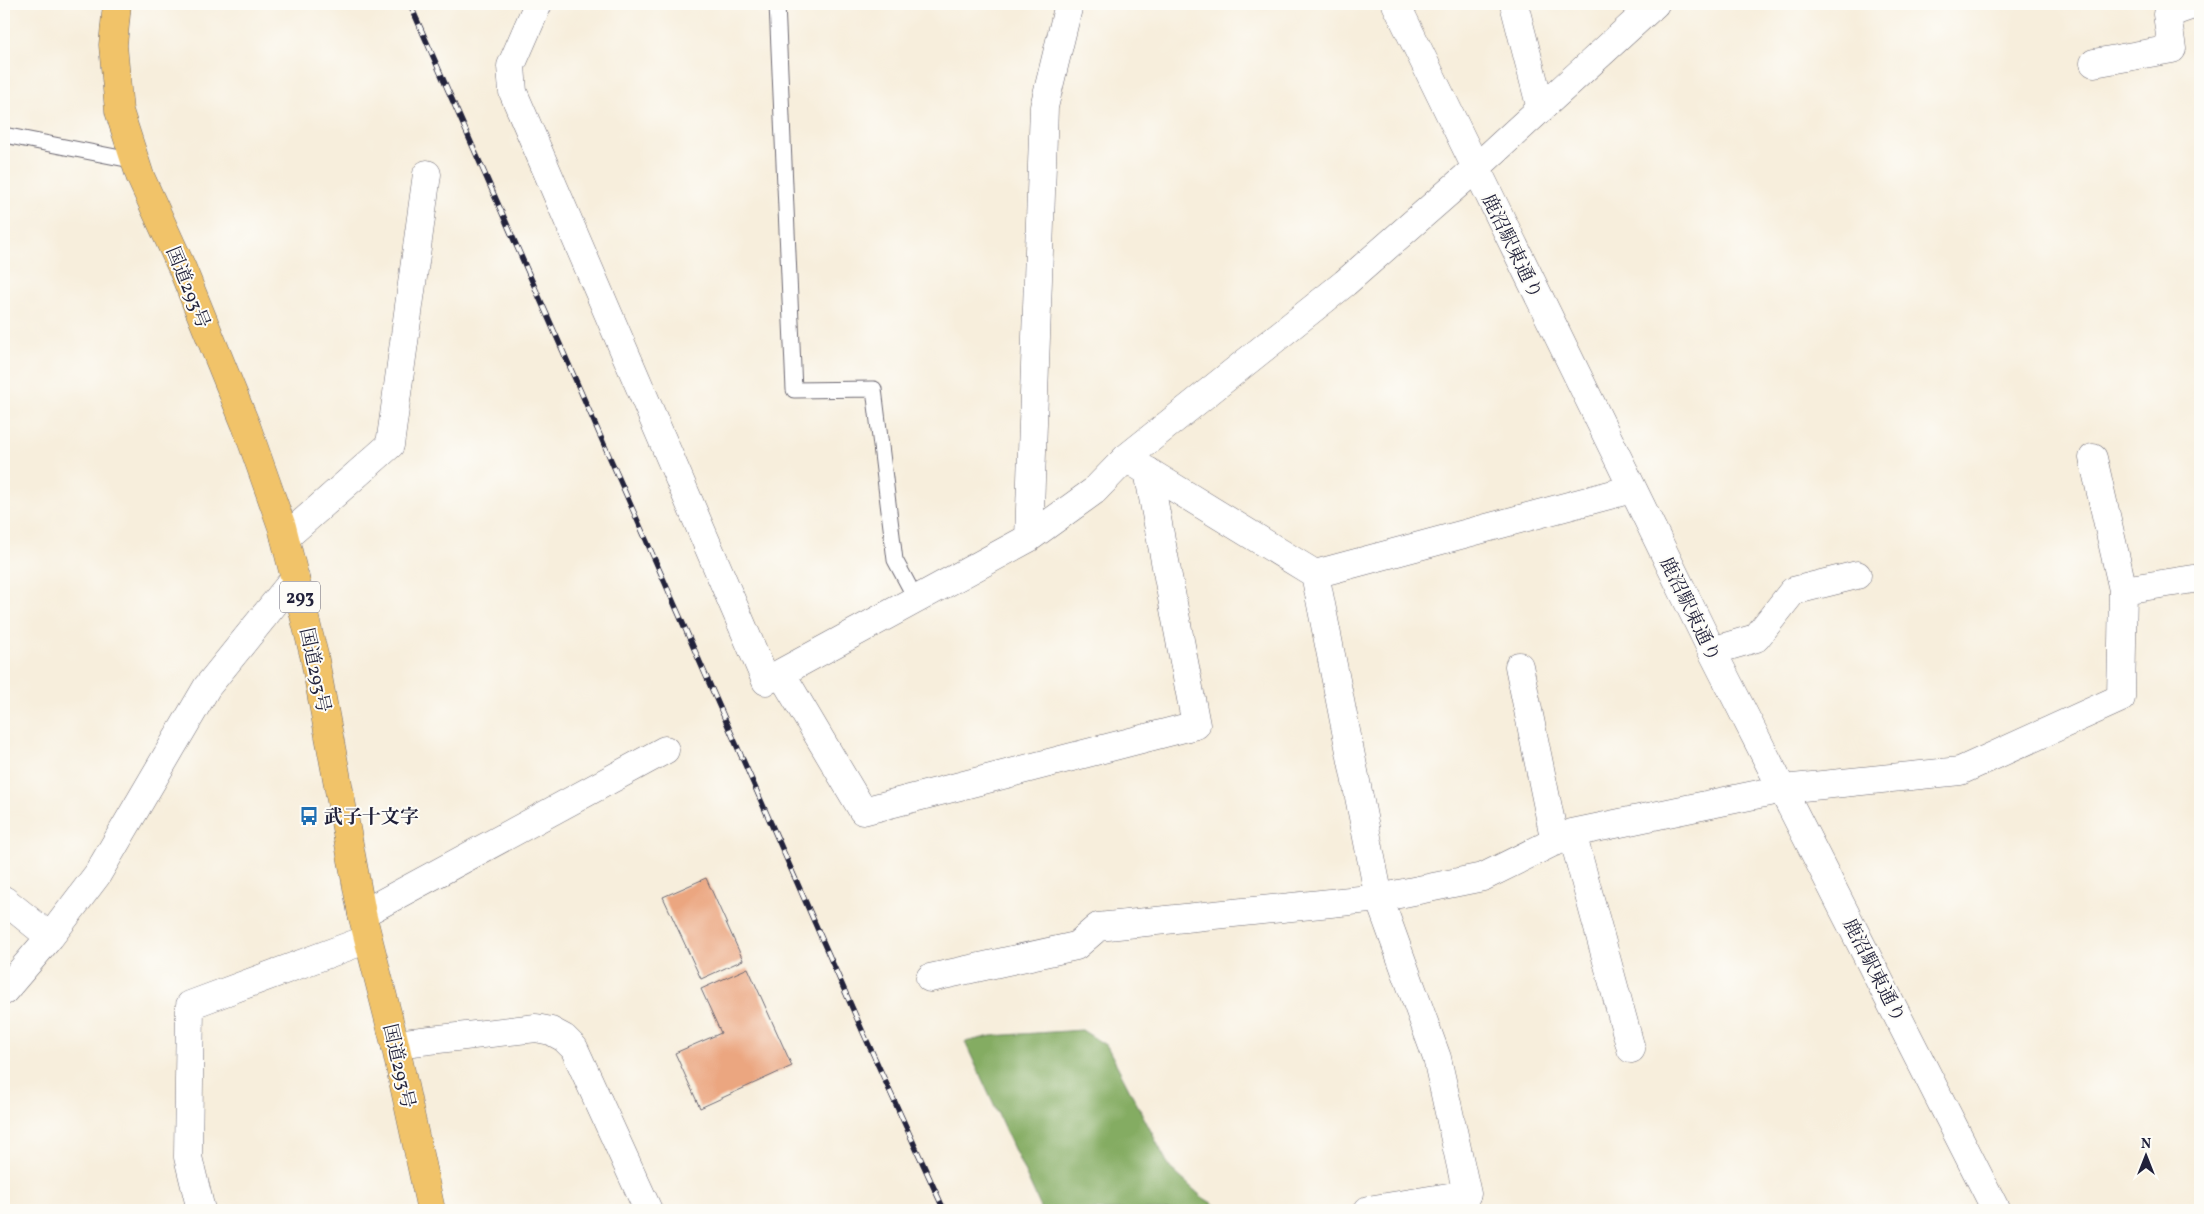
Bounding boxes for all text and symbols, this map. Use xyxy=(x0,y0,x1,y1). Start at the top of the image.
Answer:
street label: 鹿沼駅東通り xyxy=(1475,190,1548,304)
street label: 国道293号 xyxy=(159,243,215,333)
street label: 鹿沼駅東通り xyxy=(1653,553,1726,667)
road number: 293 xyxy=(280,582,320,612)
street label: 国道293号 xyxy=(292,626,336,715)
bus stop icon: 武子十文字 xyxy=(298,805,320,827)
place label: 武子十文字 xyxy=(324,805,419,831)
street label: 鹿沼駅東通り xyxy=(1836,914,1911,1028)
street label: 国道293号 xyxy=(376,1022,420,1111)
north arrow xyxy=(2122,1132,2172,1182)
text: N xyxy=(2141,1135,2151,1154)

